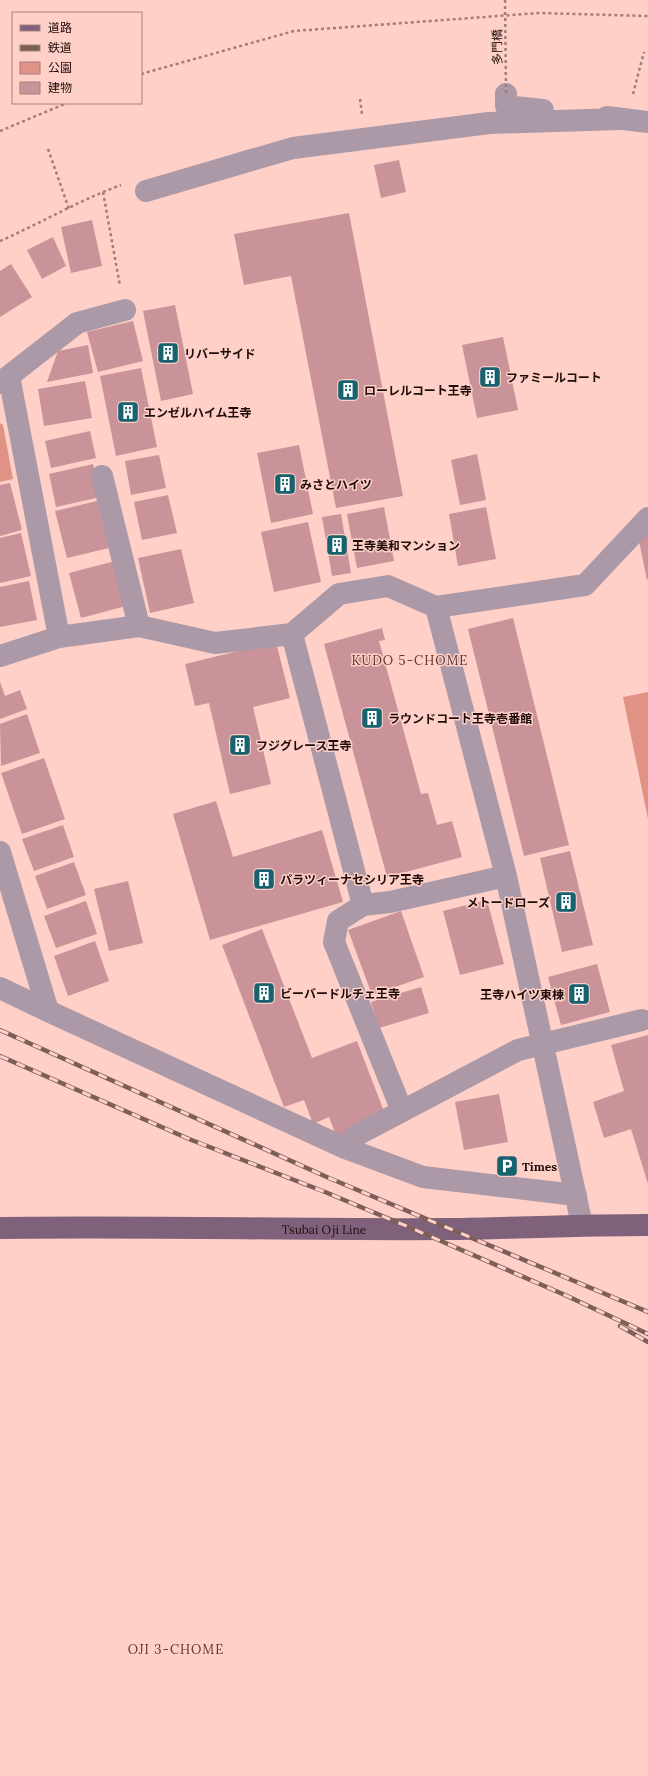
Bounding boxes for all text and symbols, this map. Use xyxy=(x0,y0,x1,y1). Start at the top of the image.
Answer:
legend xyxy=(12,12,142,104)
text: 道路 xyxy=(48,20,72,35)
street label: 多門橋 xyxy=(489,29,505,65)
text: 鉄道 xyxy=(48,40,72,55)
text: 公園 xyxy=(48,60,72,75)
text: 建物 xyxy=(48,80,72,95)
building icon: リバーサイド xyxy=(155,340,181,366)
place label: リバーサイド xyxy=(184,346,256,361)
building icon: ファミールコート xyxy=(477,364,503,390)
place label: ファミールコート xyxy=(506,370,602,385)
building icon: ローレルコート王寺 xyxy=(335,377,361,403)
place label: ローレルコート王寺 xyxy=(364,383,472,398)
building icon: エンゼルハイム王寺 xyxy=(115,399,141,425)
place label: エンゼルハイム王寺 xyxy=(144,405,252,420)
building icon: みさとハイツ xyxy=(272,471,298,497)
place label: みさとハイツ xyxy=(300,477,372,492)
building icon: 王寺美和マンション xyxy=(324,532,350,558)
place label: 王寺美和マンション xyxy=(352,538,460,553)
district label: KUDO 5-CHOME xyxy=(352,652,468,669)
building icon: ラウンドコート王寺壱番館 xyxy=(359,705,385,731)
place label: ラウンドコート王寺壱番館 xyxy=(388,711,532,726)
building icon: フジグレース王寺 xyxy=(227,732,253,758)
place label: フジグレース王寺 xyxy=(256,738,351,753)
building icon: パラツィーナセシリア王寺 xyxy=(251,866,277,892)
place label: パラツィーナセシリア王寺 xyxy=(280,872,424,887)
building icon: メトードローズ xyxy=(553,889,579,915)
place label: メトードローズ xyxy=(467,895,550,910)
building icon: ビーバードルチェ王寺 xyxy=(251,980,277,1006)
building icon: 王寺ハイツ東棟 xyxy=(566,981,592,1007)
place label: ビーバードルチェ王寺 xyxy=(280,986,400,1001)
place label: 王寺ハイツ東棟 xyxy=(480,987,564,1002)
parking icon: Times xyxy=(494,1153,520,1179)
place label: Times xyxy=(522,1159,557,1174)
street label: Tsubai Oji Line xyxy=(282,1221,367,1237)
district label: OJI 3-CHOME xyxy=(128,1641,224,1658)

